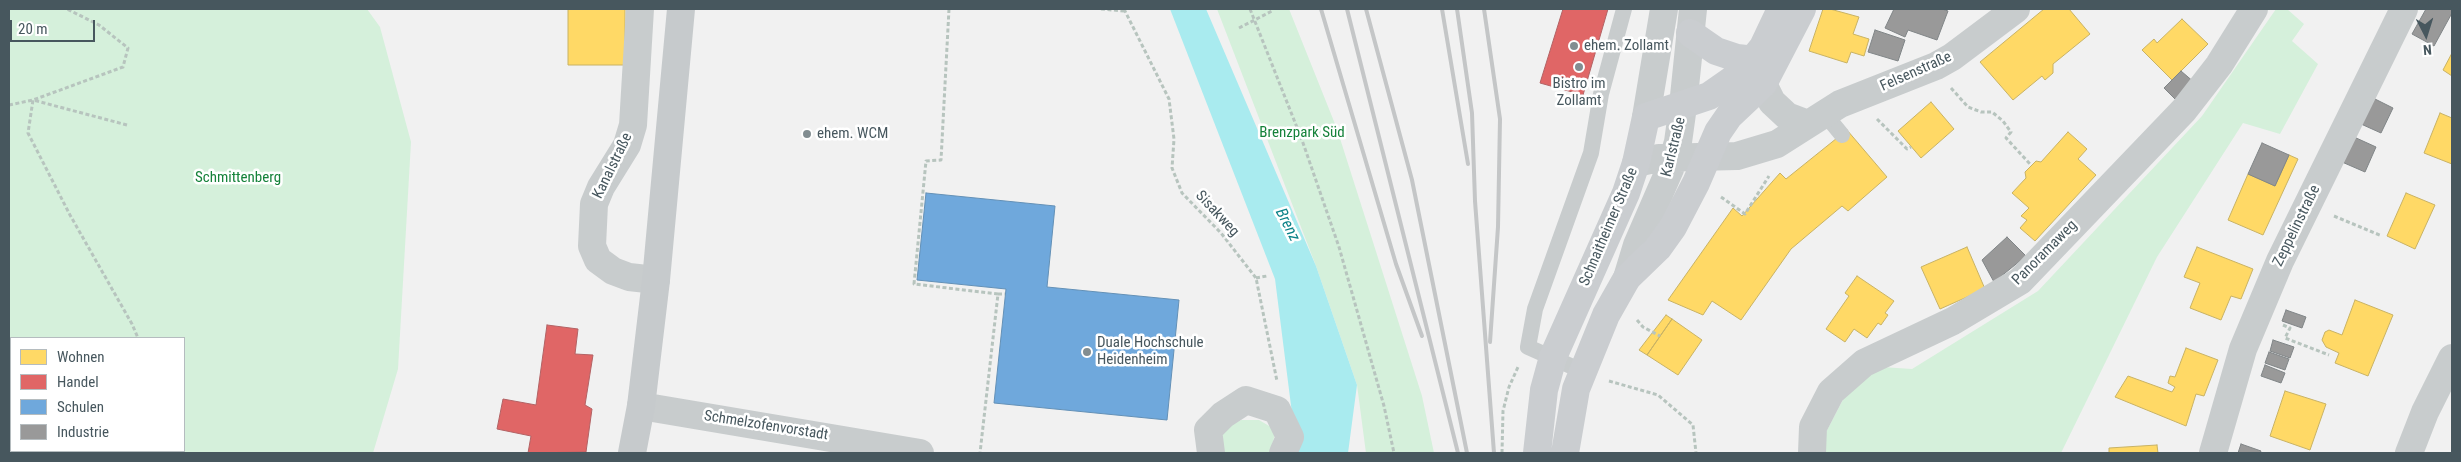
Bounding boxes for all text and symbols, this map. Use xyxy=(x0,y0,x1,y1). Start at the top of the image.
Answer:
scale bar xyxy=(12,10,98,42)
north arrow xyxy=(2401,10,2451,60)
text: 20 m xyxy=(18,20,48,38)
place label: ehem. Zollamt xyxy=(1584,37,1669,55)
marker: ehem. Zollamt xyxy=(1568,40,1580,52)
text: N xyxy=(2422,42,2432,58)
street label: Felsenstraße xyxy=(1877,48,1955,96)
marker: Bistro im Zollamt xyxy=(1573,61,1585,73)
place label: Bistro im Zollamt xyxy=(1552,75,1606,110)
street label: Karlstraße xyxy=(1658,115,1690,179)
park label: Brenzpark Süd xyxy=(1259,124,1345,142)
place label: ehem. WCM xyxy=(817,125,888,143)
marker: ehem. WCM xyxy=(801,128,813,140)
street label: Kanalstraße xyxy=(589,130,637,202)
street label: Schnaitheimer Straße xyxy=(1576,165,1642,289)
park label: Schmittenberg xyxy=(195,169,281,187)
street label: Zeppelinstraße xyxy=(2270,182,2324,270)
street label: Sisakweg xyxy=(1191,187,1243,241)
water label: Brenz xyxy=(1271,205,1303,245)
street label: Panoramaweg xyxy=(2009,217,2081,289)
place label: Duale Hochschule Heidenheim xyxy=(1097,334,1204,369)
legend xyxy=(10,337,185,452)
marker: Duale Hochschule Heidenheim xyxy=(1081,346,1093,358)
text: Wohnen xyxy=(57,348,105,366)
text: Handel xyxy=(57,373,99,391)
text: Schulen xyxy=(57,398,104,416)
street label: Schmelzofenvorstadt xyxy=(703,407,829,445)
text: Industrie xyxy=(57,423,109,441)

